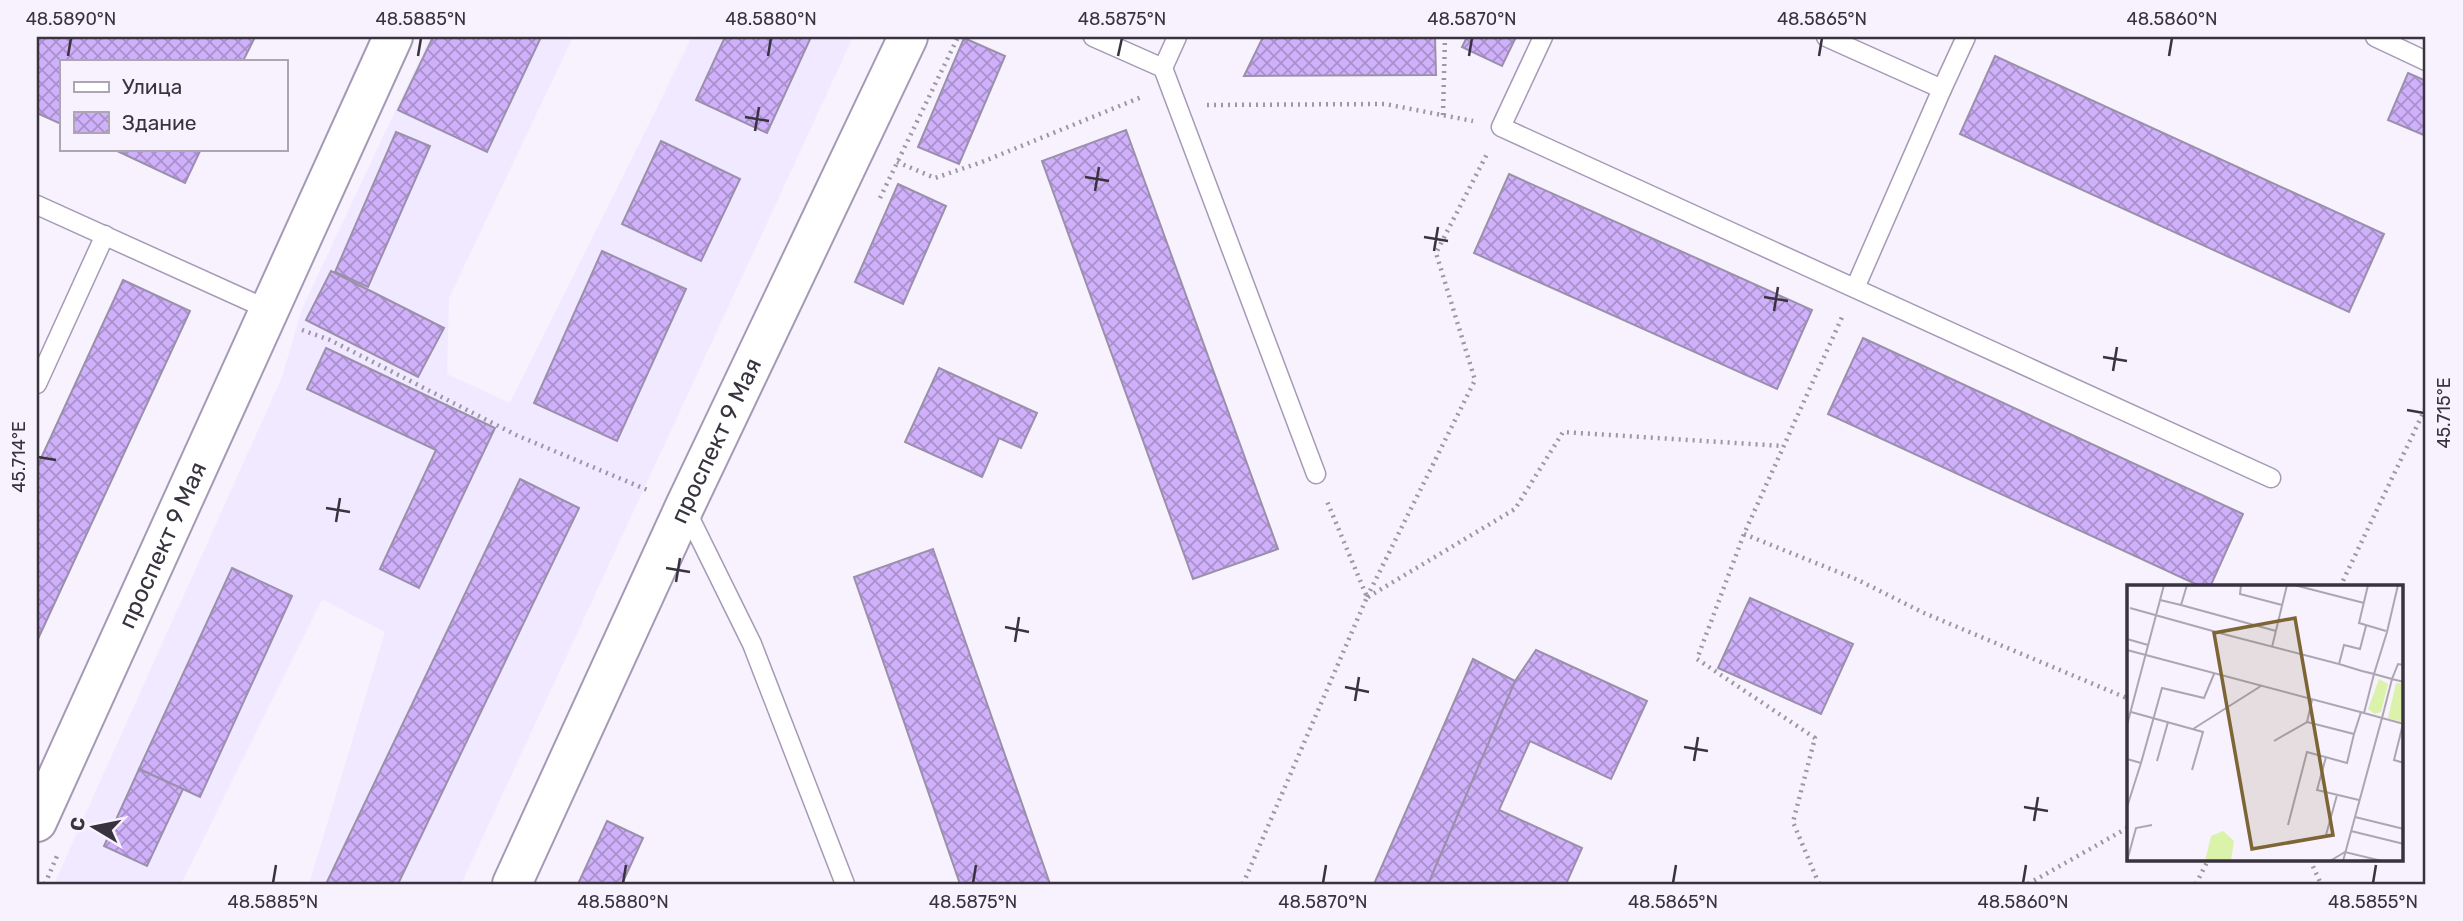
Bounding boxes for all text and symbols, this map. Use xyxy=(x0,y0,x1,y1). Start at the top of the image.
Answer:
text: 48.5890°N xyxy=(26,8,116,30)
text: 48.5885°N xyxy=(376,8,466,30)
text: 48.5880°N xyxy=(725,8,817,30)
text: 48.5875°N xyxy=(1078,8,1166,30)
text: 48.5870°N xyxy=(1427,8,1517,30)
text: 48.5865°N xyxy=(1777,8,1867,30)
text: 48.5860°N xyxy=(2127,8,2217,30)
legend xyxy=(60,60,287,150)
text: Улица xyxy=(122,74,182,99)
text: Здание xyxy=(122,110,197,135)
street label: проспект 9 Мая xyxy=(665,353,767,528)
text: 45.715°E xyxy=(2433,377,2455,449)
text: 45.714°E xyxy=(8,421,30,493)
street label: проспект 9 Мая xyxy=(113,457,212,633)
inset map xyxy=(2127,585,2404,862)
north arrow xyxy=(60,792,130,862)
text: С xyxy=(65,816,90,833)
text: 48.5885°N xyxy=(228,891,318,913)
text: 48.5880°N xyxy=(577,891,669,913)
text: 48.5875°N xyxy=(929,891,1017,913)
text: 48.5870°N xyxy=(1278,891,1368,913)
text: 48.5865°N xyxy=(1628,891,1718,913)
text: 48.5860°N xyxy=(1978,891,2068,913)
text: 48.5855°N xyxy=(2328,891,2418,913)

